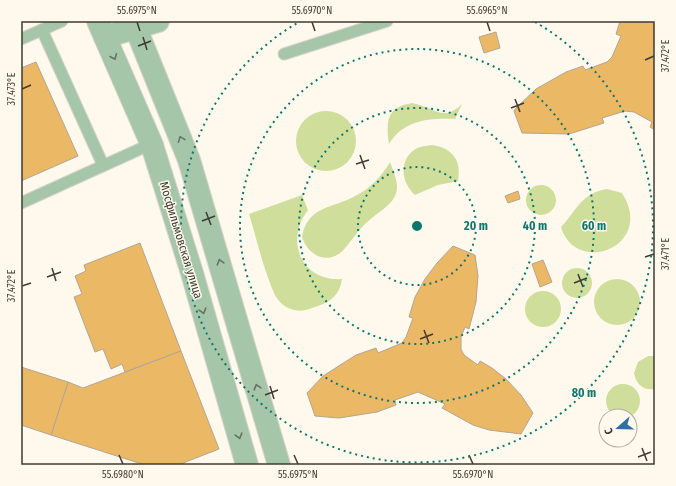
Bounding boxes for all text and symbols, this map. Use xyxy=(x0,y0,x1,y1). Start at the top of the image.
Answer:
text: 55.6975°N xyxy=(117,5,157,17)
text: 55.6970°N xyxy=(292,5,332,17)
text: 55.6965°N xyxy=(467,5,508,17)
text: 37.472°E xyxy=(660,39,672,72)
one-way arrow xyxy=(109,52,117,60)
text: 37.473°E xyxy=(6,72,18,105)
one-way arrow xyxy=(177,135,185,142)
street label: Мосфильмовская улица xyxy=(157,180,206,300)
centre of rings xyxy=(410,219,424,233)
text: 20 m xyxy=(463,219,488,233)
text: 40 m xyxy=(523,219,547,233)
text: 60 m xyxy=(582,219,606,233)
text: 37.471°E xyxy=(660,238,672,270)
one-way arrow xyxy=(216,259,225,266)
text: 37.472°E xyxy=(6,269,18,302)
one-way arrow xyxy=(198,307,207,314)
one-way arrow xyxy=(253,384,262,391)
text: 80 m xyxy=(572,386,596,400)
north arrow xyxy=(598,408,638,448)
text: С xyxy=(602,426,616,436)
one-way arrow xyxy=(234,432,243,439)
text: 55.6980°N xyxy=(102,469,144,481)
text: 55.6975°N xyxy=(278,469,318,481)
text: 55.6970°N xyxy=(453,469,493,481)

